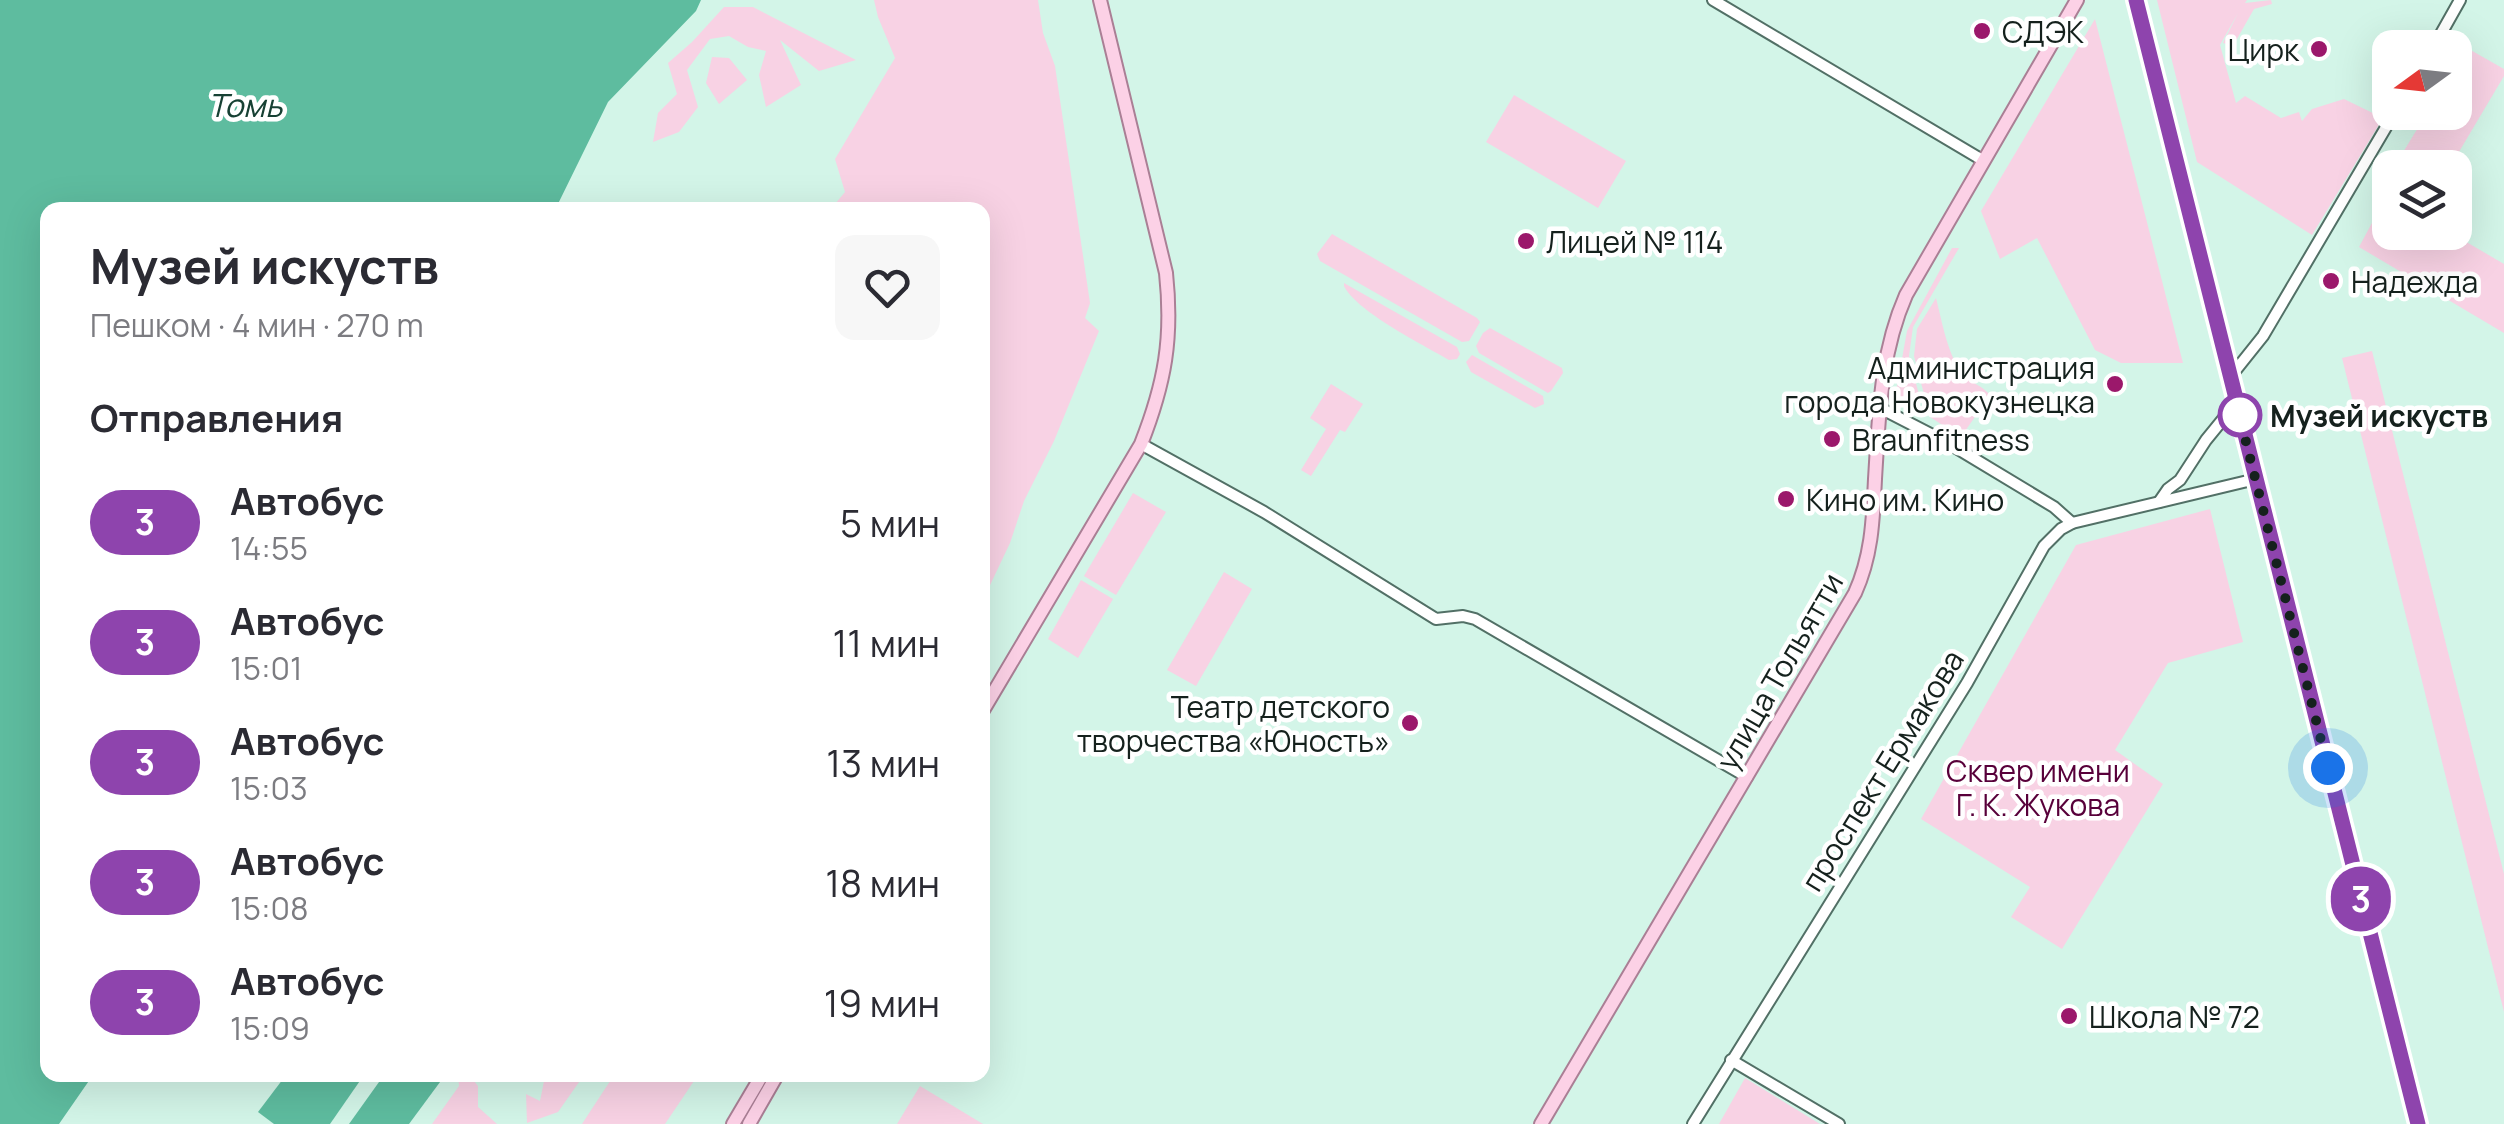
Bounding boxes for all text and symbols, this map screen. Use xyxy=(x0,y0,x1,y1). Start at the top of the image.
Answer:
place label: СДЭК xyxy=(2002,11,2084,52)
marker: СДЭК xyxy=(1971,20,1993,42)
place label: Цирк xyxy=(2228,29,2300,70)
north arrow xyxy=(2372,30,2472,130)
map controls xyxy=(2372,30,2472,250)
marker: Цирк xyxy=(2308,38,2330,60)
water label: Томь xyxy=(208,83,283,127)
button: layers xyxy=(2372,150,2472,250)
place label: Лицей № 114 xyxy=(1546,221,1723,262)
marker: Лицей № 114 xyxy=(1515,230,1537,252)
text: Музей искуств xyxy=(90,233,439,298)
button: heart xyxy=(835,235,940,340)
place label: Надежда xyxy=(2351,261,2478,302)
marker: Надежда xyxy=(2320,270,2342,292)
text: Пешком · 4 мин · 270 m xyxy=(90,303,424,347)
place label: Администрация города Новокузнецка xyxy=(1784,347,2095,422)
marker: Администрация города Новокузнецка xyxy=(2104,373,2126,395)
text: Отправления xyxy=(90,391,343,443)
marker: Музей искуств xyxy=(2219,394,2261,436)
place label: Музей искуств xyxy=(2270,395,2488,436)
place label: Braunfitness xyxy=(1852,419,2030,460)
marker: Braunfitness xyxy=(1821,428,1843,450)
text: Автобус xyxy=(230,474,384,526)
place label: Кино им. Кино xyxy=(1806,479,2004,520)
marker: Кино им. Кино xyxy=(1775,488,1797,510)
text: 5 мин xyxy=(840,496,940,548)
text: 3 xyxy=(135,498,155,546)
text: 14:55 xyxy=(230,526,308,570)
street label: улица Тольятти xyxy=(1706,565,1852,777)
text: Автобус xyxy=(230,594,384,646)
text: 11 мин xyxy=(832,616,940,668)
text: 3 xyxy=(135,618,155,666)
street label: проспект Ермакова xyxy=(1791,642,1973,898)
text: 15:01 xyxy=(230,646,303,690)
place label: Театр детского творчества «Юность» xyxy=(1077,686,1390,761)
marker: Театр детского творчества «Юность» xyxy=(1399,712,1421,734)
text: Автобус xyxy=(230,714,384,766)
text: 13 мин xyxy=(826,736,940,788)
text: 3 xyxy=(135,738,155,786)
your location xyxy=(2303,743,2353,793)
park label: Сквер имени Г. К. Жукова xyxy=(1946,750,2130,825)
text: 15:03 xyxy=(230,766,308,810)
text: Автобус xyxy=(230,834,384,886)
text: 18 мин xyxy=(825,856,940,908)
text: 3 xyxy=(135,858,155,906)
line badge: 3 xyxy=(2328,866,2394,932)
text: 3 xyxy=(2351,875,2371,923)
text: 15:08 xyxy=(230,886,309,930)
text: Автобус xyxy=(230,954,384,1006)
text: 19 мин xyxy=(824,976,940,1028)
text: 3 xyxy=(135,978,155,1026)
place label: Школа № 72 xyxy=(2089,996,2260,1037)
marker: Школа № 72 xyxy=(2058,1005,2080,1027)
text: 15:09 xyxy=(230,1006,310,1050)

